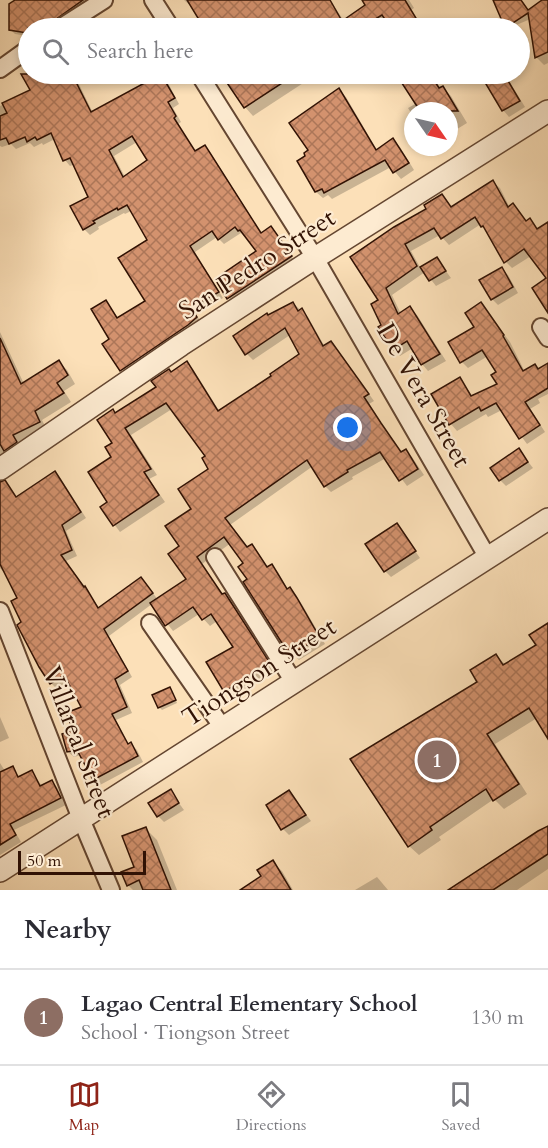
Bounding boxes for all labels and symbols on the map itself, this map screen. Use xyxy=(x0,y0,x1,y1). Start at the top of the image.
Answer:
north arrow xyxy=(404,102,458,156)
street label: San Pedro Street xyxy=(172,200,342,328)
street label: De Vera Street xyxy=(369,317,479,473)
your location xyxy=(333,413,362,442)
street label: Tiongson Street xyxy=(175,609,343,735)
street label: Villareal Street xyxy=(34,661,124,823)
pin: 1 xyxy=(418,738,456,783)
scale bar xyxy=(18,848,146,876)

